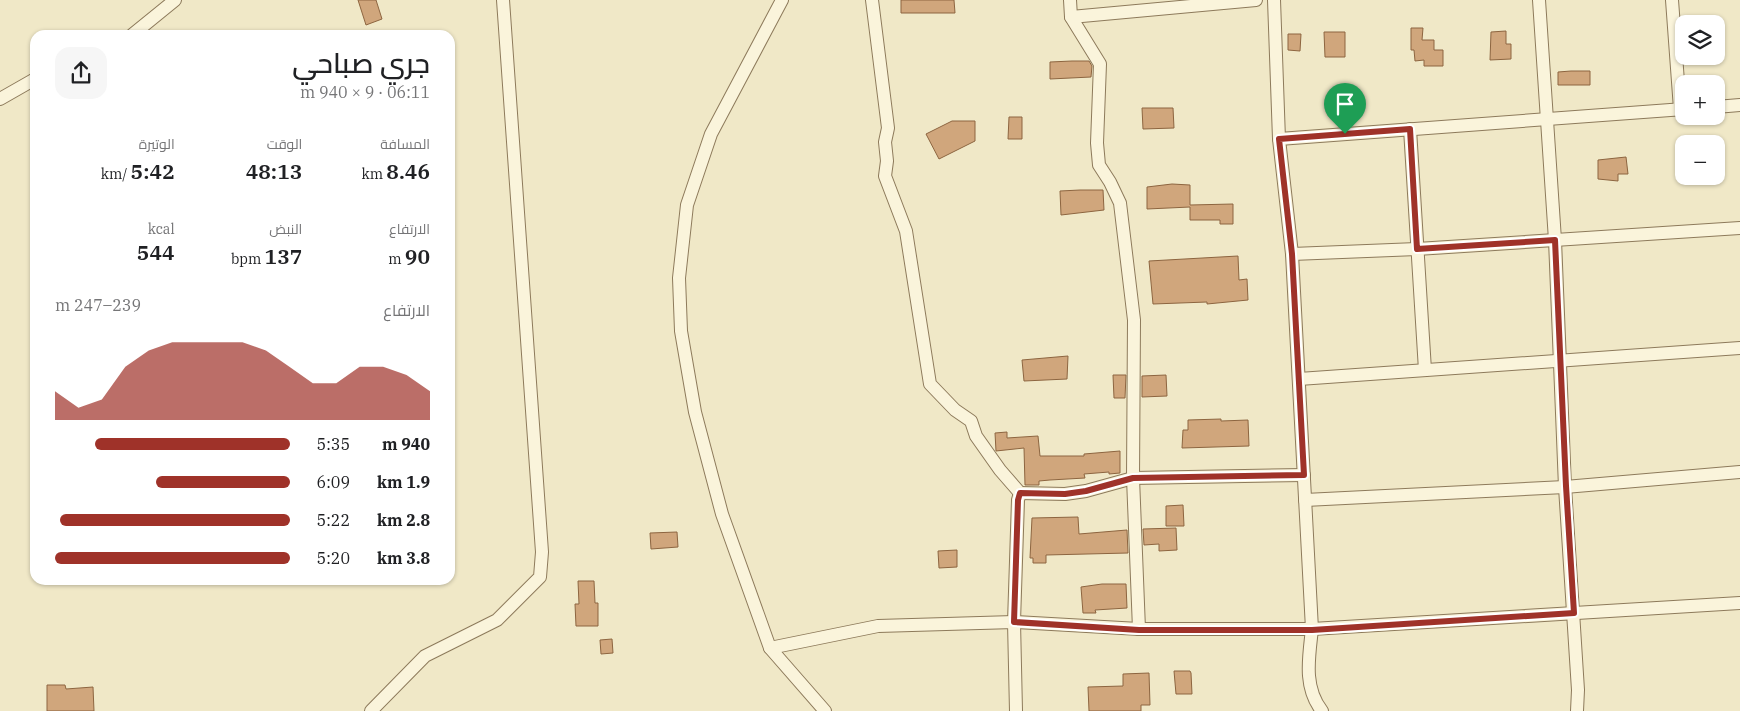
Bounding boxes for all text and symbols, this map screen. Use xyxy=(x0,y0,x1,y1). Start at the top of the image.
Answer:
map controls xyxy=(1675,15,1725,185)
button: layers xyxy=(1675,15,1725,65)
text: جري صباحي xyxy=(292,44,430,81)
button: share xyxy=(55,47,107,99)
button: + xyxy=(1675,75,1725,125)
text: 06:11 · 9 × 940 m xyxy=(300,82,430,102)
pin xyxy=(1324,83,1366,134)
icon: arrive xyxy=(1331,90,1359,118)
text: الوتيرة xyxy=(139,135,175,153)
text: الوقت xyxy=(267,135,302,153)
text: المسافة xyxy=(380,135,430,153)
button: − xyxy=(1675,135,1725,185)
text: 5:42 xyxy=(131,157,175,185)
text: 48:13 xyxy=(246,157,302,185)
text: 8.46 xyxy=(386,157,430,185)
text: /km xyxy=(101,165,131,183)
text: km xyxy=(362,165,386,183)
text: kcal xyxy=(148,220,175,238)
text: النبض xyxy=(269,220,302,238)
text: الارتفاع xyxy=(389,220,430,238)
text: 544 xyxy=(137,238,175,266)
text: 137 xyxy=(265,242,302,270)
text: 90 xyxy=(405,242,430,270)
text: bpm xyxy=(231,250,265,268)
text: m xyxy=(388,250,405,268)
text: 239–247 m xyxy=(55,295,141,315)
text: الارتفاع xyxy=(383,300,430,320)
text: 5:35 xyxy=(317,434,350,454)
text: 940 m xyxy=(382,434,430,454)
text: 6:09 xyxy=(317,472,350,492)
text: 1.9 km xyxy=(377,472,430,492)
text: 5:22 xyxy=(317,510,350,530)
text: 2.8 km xyxy=(377,510,430,530)
text: 5:20 xyxy=(317,548,350,568)
text: 3.8 km xyxy=(377,548,430,568)

